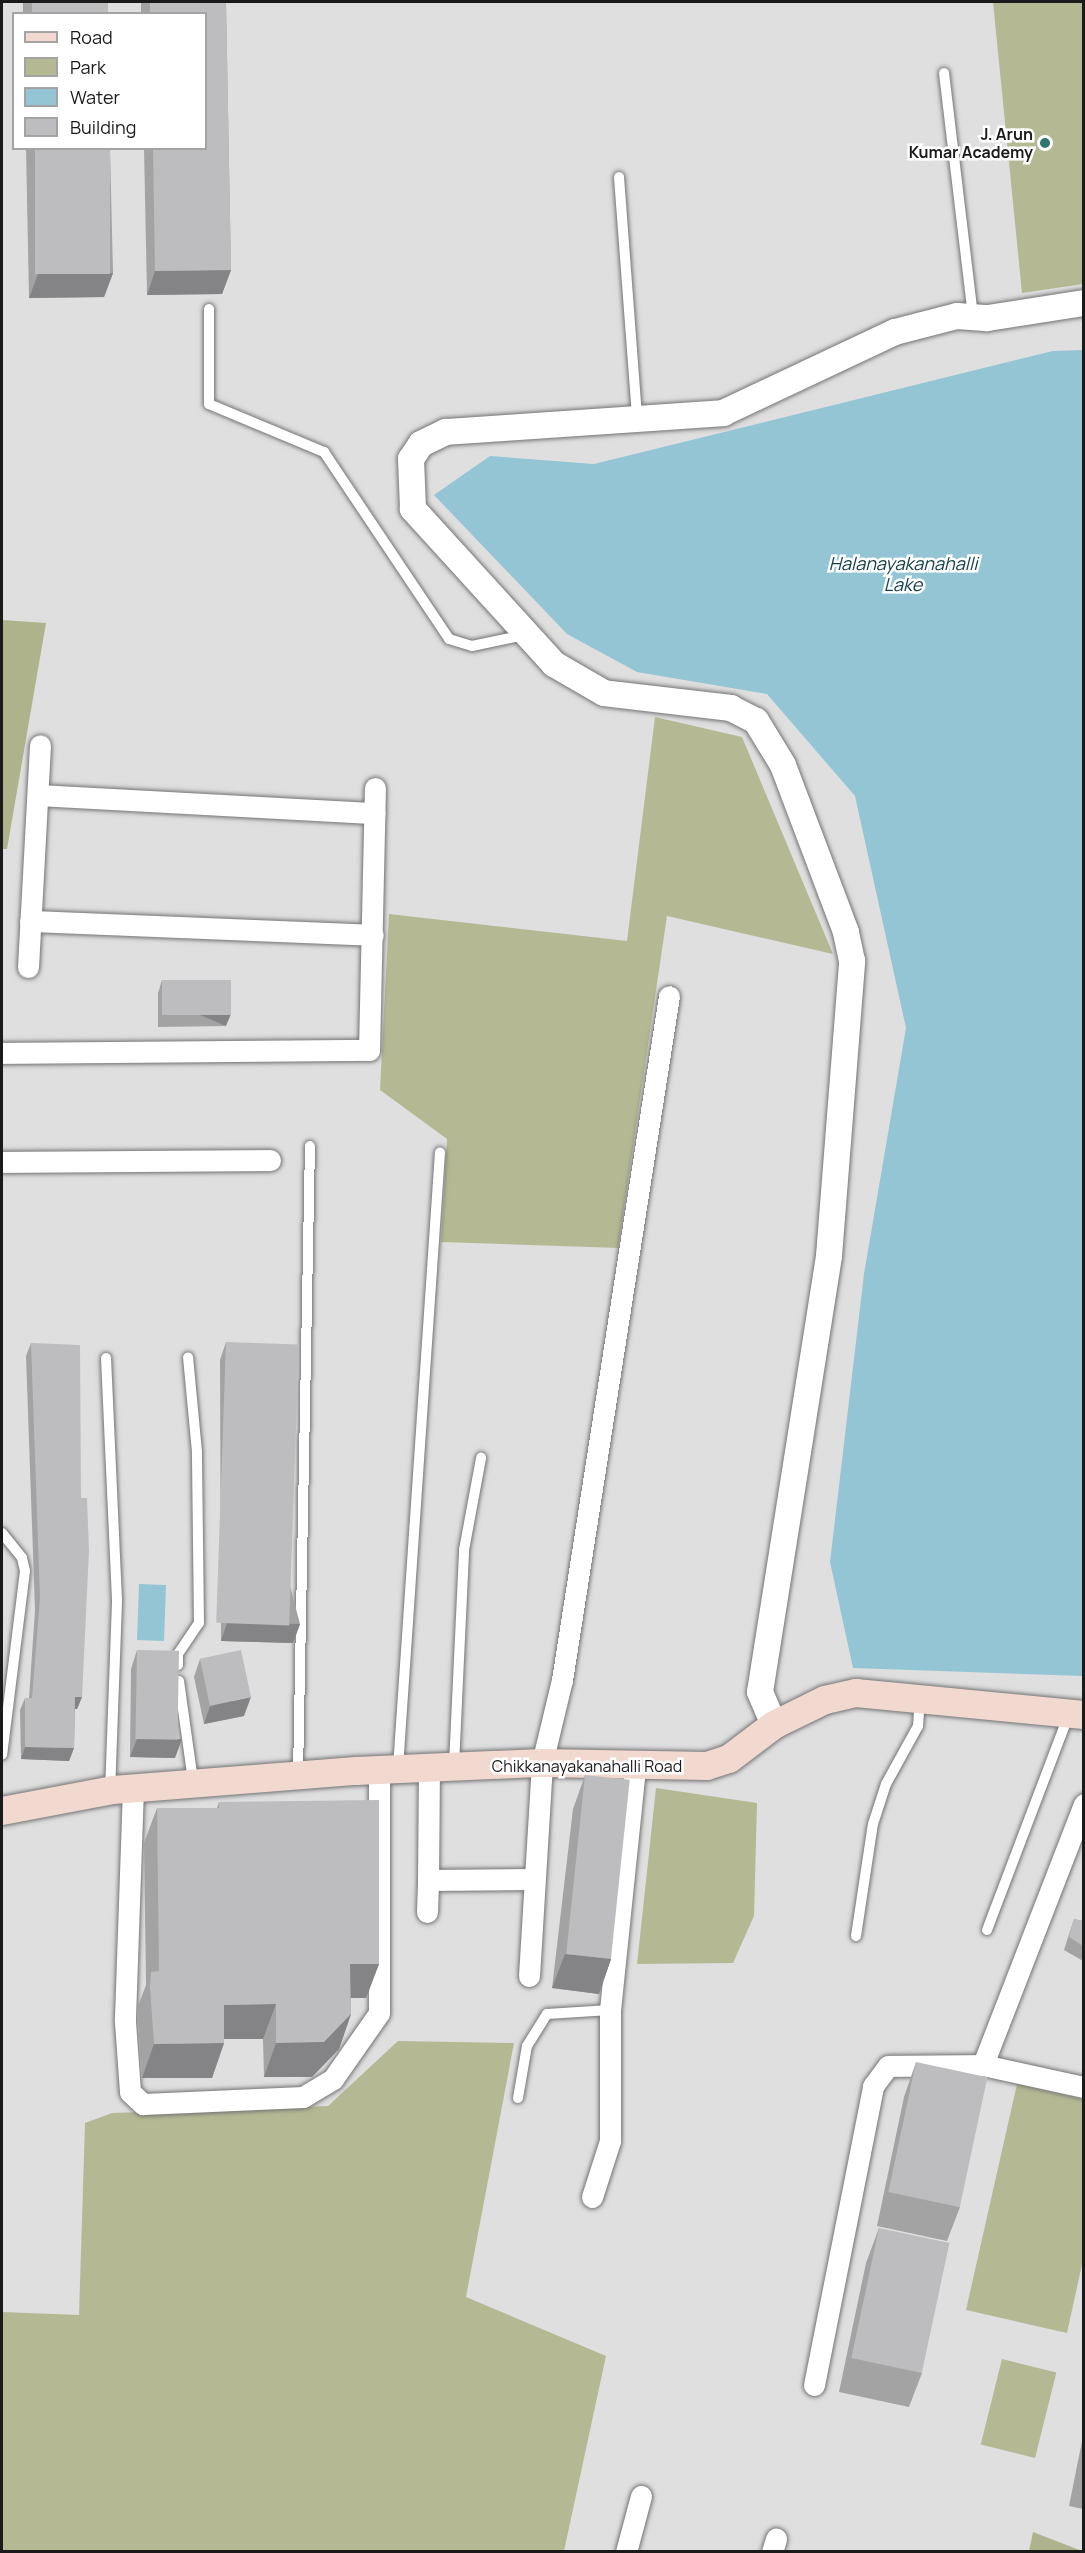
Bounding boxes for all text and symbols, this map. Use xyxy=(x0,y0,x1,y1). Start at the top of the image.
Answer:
legend xyxy=(12,12,207,150)
text: Road xyxy=(70,25,113,49)
text: Park xyxy=(70,55,106,79)
text: Water xyxy=(70,85,120,109)
text: Building xyxy=(70,115,136,139)
place label: J. Arun Kumar Academy xyxy=(909,124,1033,162)
marker: J. Arun Kumar Academy xyxy=(1038,136,1052,150)
water label: Halanayakanahalli Lake xyxy=(829,553,977,596)
street label: Chikkanayakanahalli Road xyxy=(492,1756,682,1776)

